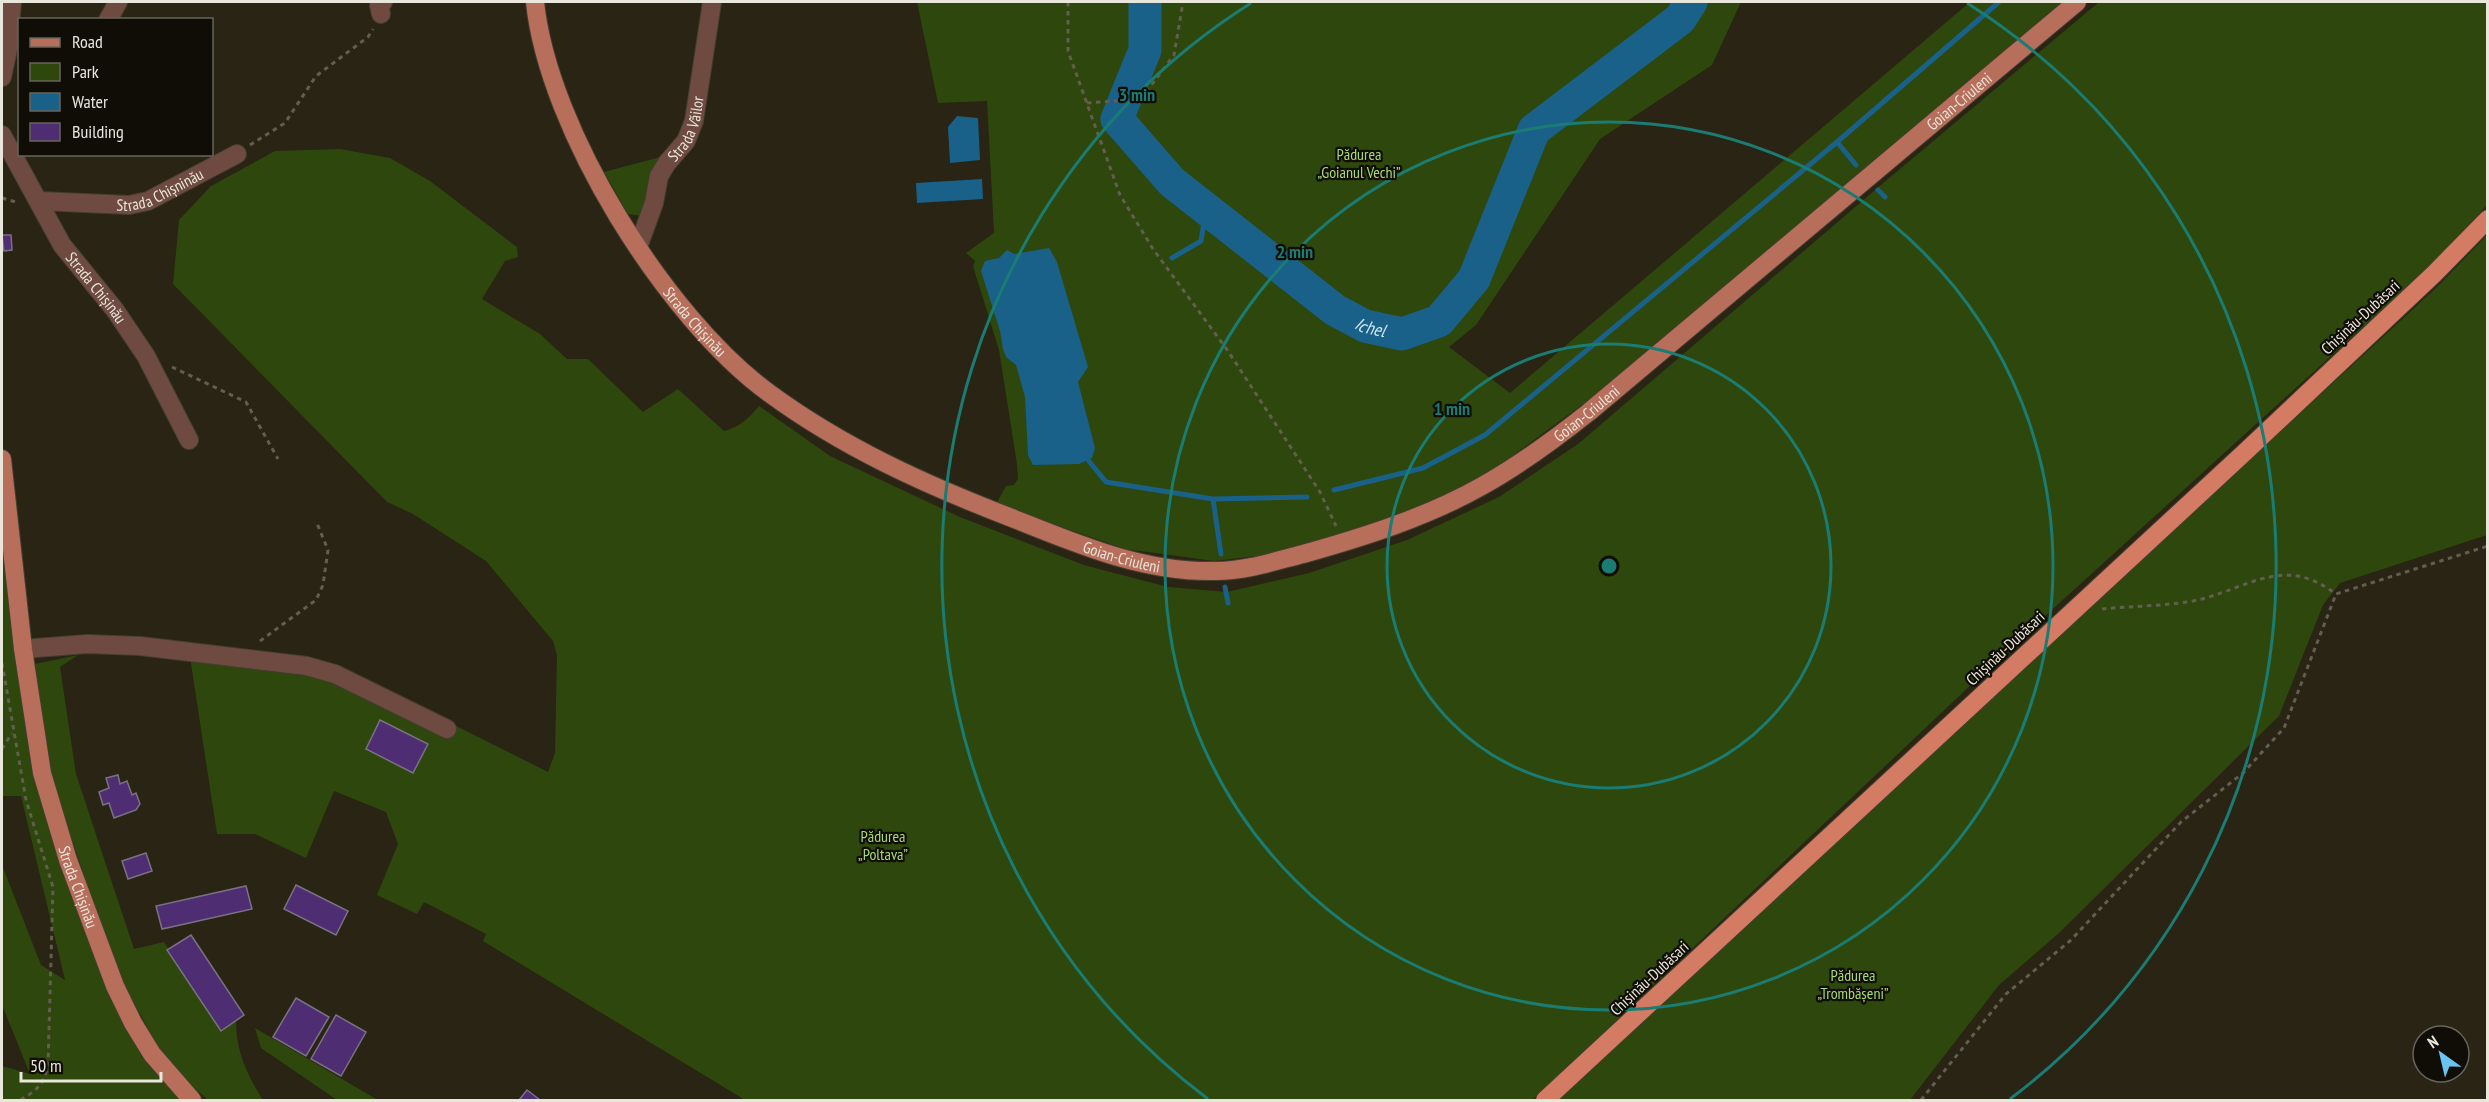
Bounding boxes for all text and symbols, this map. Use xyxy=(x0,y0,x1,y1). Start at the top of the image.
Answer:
legend xyxy=(18,18,213,156)
text: Road xyxy=(72,30,103,53)
text: Park xyxy=(72,60,99,83)
street label: Goian-Criuleni xyxy=(1922,68,1996,134)
text: 3 min xyxy=(1119,83,1155,106)
text: Water xyxy=(72,90,108,113)
street label: Strada Văilor xyxy=(663,94,708,165)
text: Building xyxy=(72,120,124,143)
park label: Pădurea „Goianul Vechi” xyxy=(1317,144,1401,182)
street label: Strada Chișninău xyxy=(116,164,207,215)
text: 2 min xyxy=(1277,240,1313,263)
street label: Strada Chișinău xyxy=(62,248,131,327)
street label: Chișinău-Dubăsari xyxy=(2317,276,2403,358)
street label: Strada Chișinău xyxy=(659,283,731,361)
water label: Ichel xyxy=(1351,311,1389,342)
street label: Goian-Criuleni xyxy=(1549,381,1624,446)
text: 1 min xyxy=(1434,397,1470,420)
street label: Goian-Criuleni xyxy=(1080,536,1162,577)
centre of rings xyxy=(1599,556,1619,576)
street label: Chișinău-Dubăsari xyxy=(1962,607,2048,689)
park label: Pădurea „Poltava” xyxy=(858,826,908,864)
street label: Strada Chișinău xyxy=(54,843,102,931)
street label: Chișinău-Dubăsari xyxy=(1606,937,1692,1019)
park label: Pădurea „Trombășeni” xyxy=(1817,965,1889,1003)
north arrow xyxy=(2411,1024,2471,1084)
text: N xyxy=(2423,1031,2442,1052)
scale bar xyxy=(21,1045,160,1083)
text: 50 m xyxy=(30,1054,62,1077)

